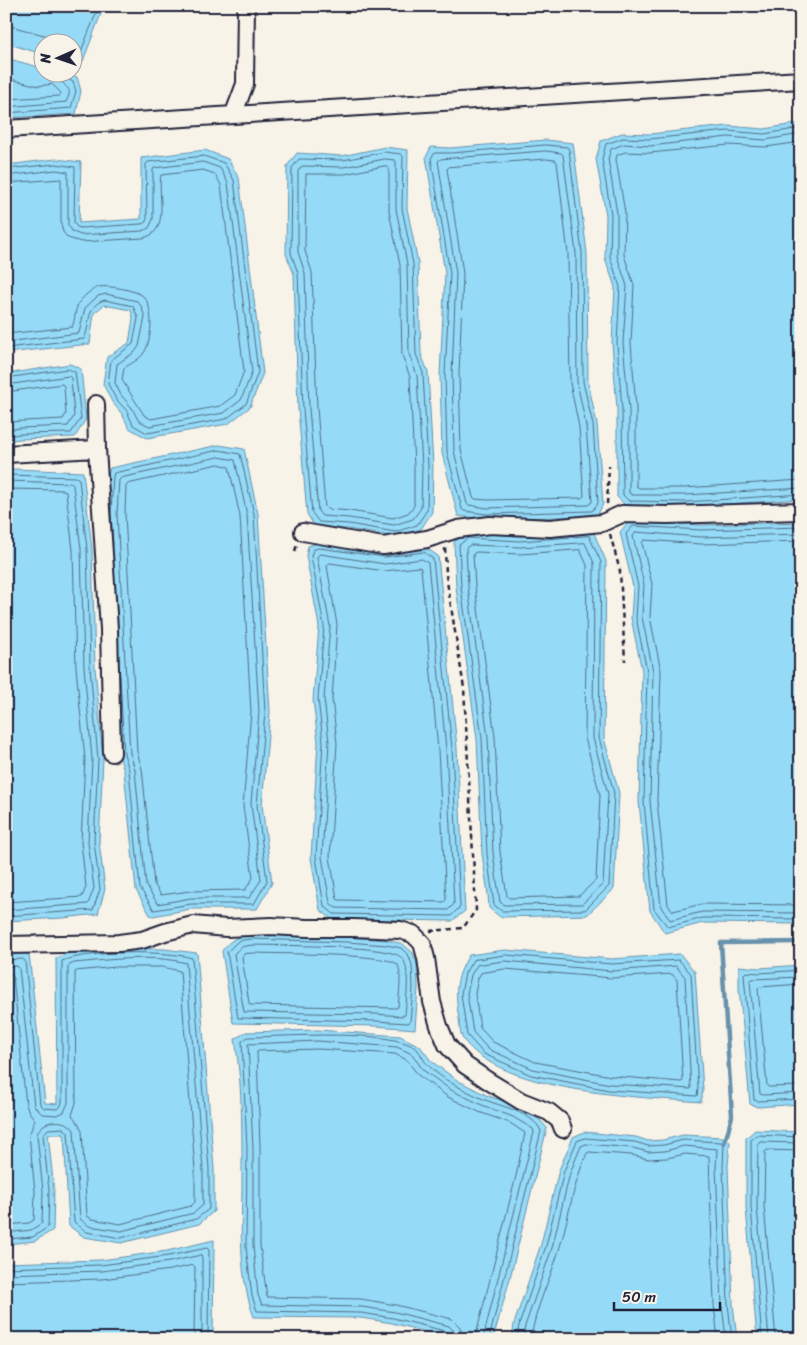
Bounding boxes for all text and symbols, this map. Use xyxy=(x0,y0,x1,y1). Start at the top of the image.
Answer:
north arrow xyxy=(32,32,82,82)
text: N xyxy=(33,53,58,65)
scale bar xyxy=(614,1280,721,1312)
text: 50 m xyxy=(622,1284,657,1310)

